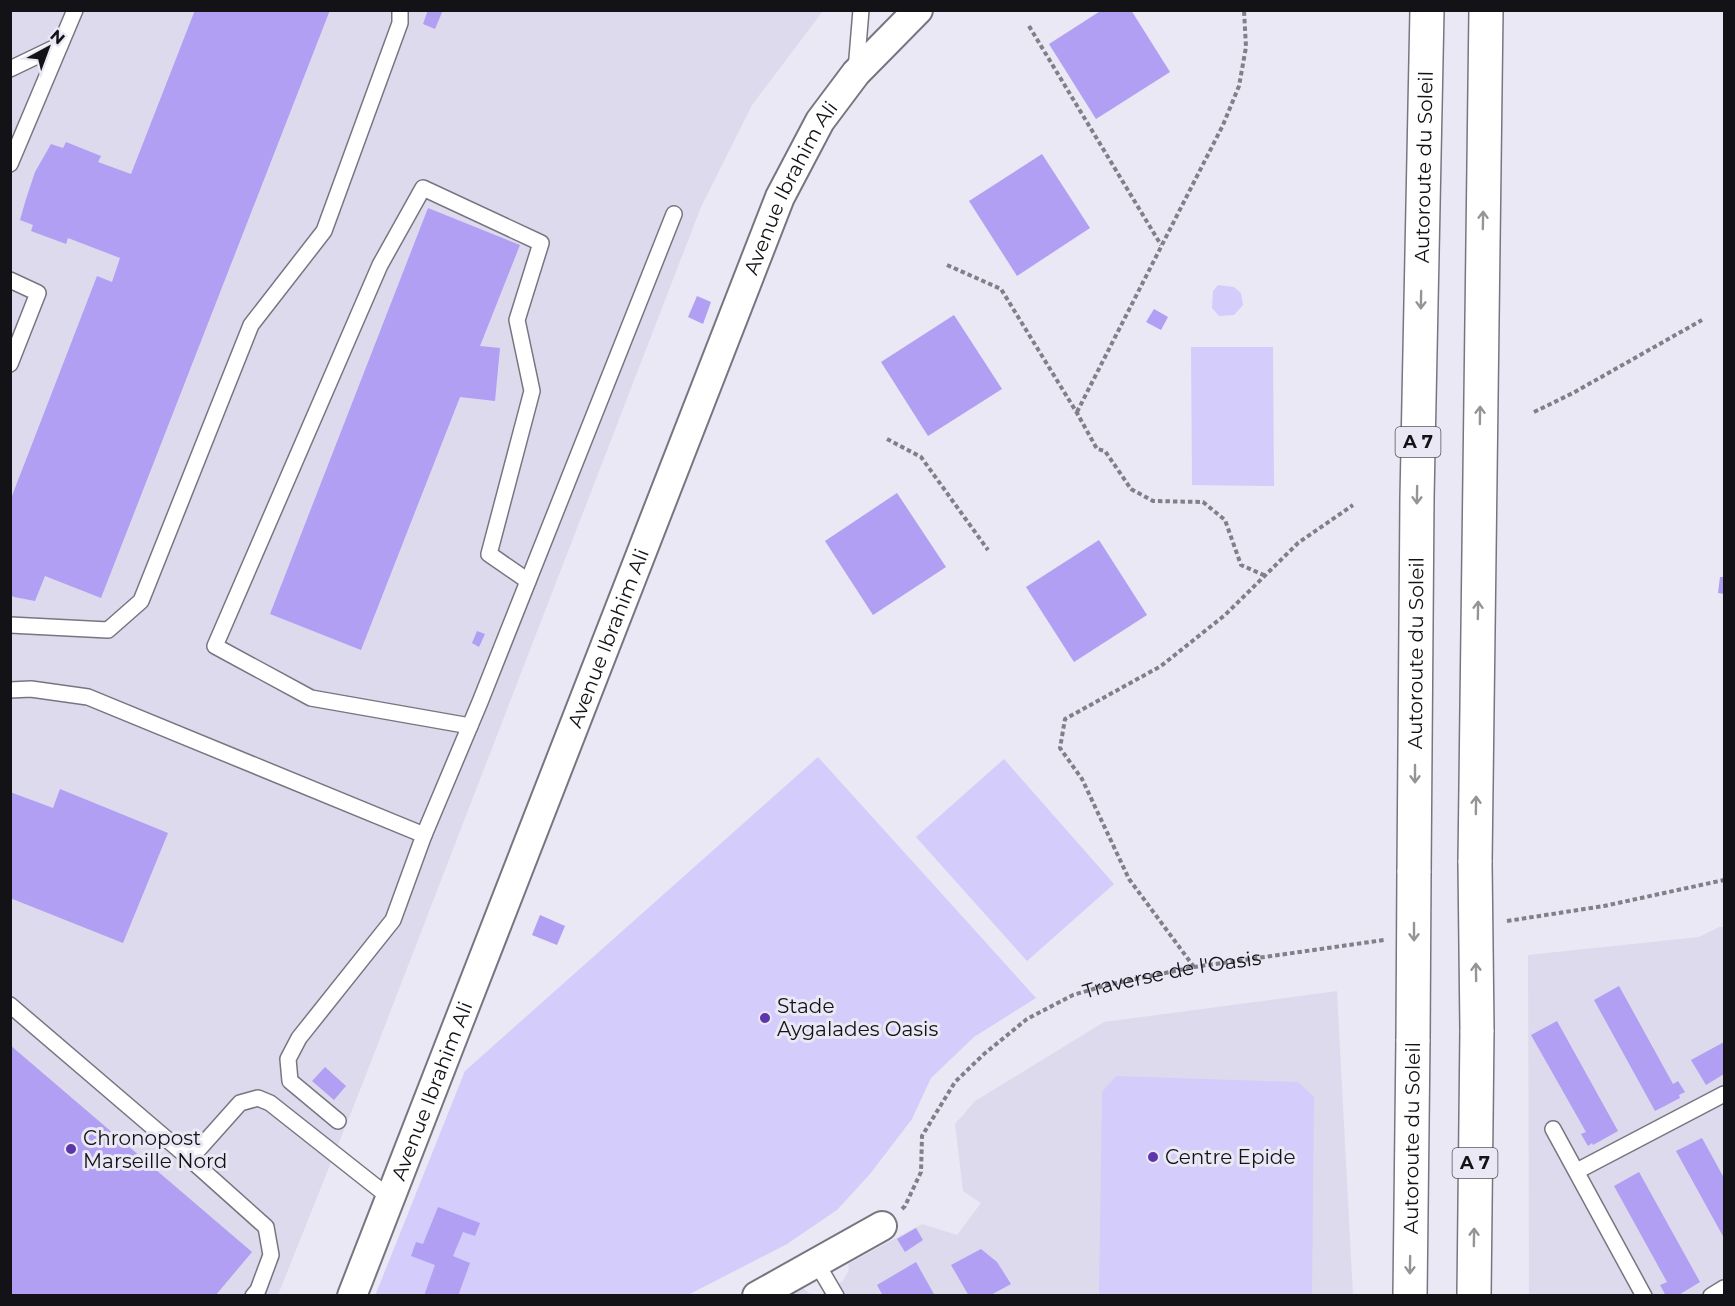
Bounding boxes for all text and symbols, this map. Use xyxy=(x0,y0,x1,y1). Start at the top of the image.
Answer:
north arrow xyxy=(18,18,78,78)
text: N xyxy=(46,26,69,48)
street label: Autoroute du Soleil xyxy=(1410,71,1438,263)
street label: Avenue Ibrahim Ali xyxy=(739,96,843,278)
one-way arrow xyxy=(1477,211,1488,231)
one-way arrow xyxy=(1415,289,1427,309)
one-way arrow xyxy=(1474,405,1486,425)
road number: A 7 xyxy=(1396,427,1440,457)
one-way arrow xyxy=(1411,484,1423,504)
street label: Avenue Ibrahim Ali xyxy=(563,545,654,731)
street label: Autoroute du Soleil xyxy=(1403,557,1429,749)
one-way arrow xyxy=(1472,600,1484,620)
one-way arrow xyxy=(1409,763,1421,783)
one-way arrow xyxy=(1470,795,1481,815)
one-way arrow xyxy=(1408,921,1420,941)
street label: Traverse de l'Oasis xyxy=(1080,946,1263,1004)
one-way arrow xyxy=(1471,962,1482,982)
place label: Stade Aygalades Oasis xyxy=(777,994,938,1041)
street label: Avenue Ibrahim Ali xyxy=(386,998,477,1184)
marker: Stade Aygalades Oasis xyxy=(758,1011,772,1025)
street label: Autoroute du Soleil xyxy=(1399,1042,1425,1234)
place label: Chronopost Marseille Nord xyxy=(83,1126,227,1173)
marker: Chronopost Marseille Nord xyxy=(64,1142,78,1156)
place label: Centre Epide xyxy=(1165,1145,1296,1169)
road number: A 7 xyxy=(1452,1148,1498,1178)
marker: Centre Epide xyxy=(1146,1150,1160,1164)
one-way arrow xyxy=(1468,1228,1480,1248)
one-way arrow xyxy=(1405,1255,1416,1275)

